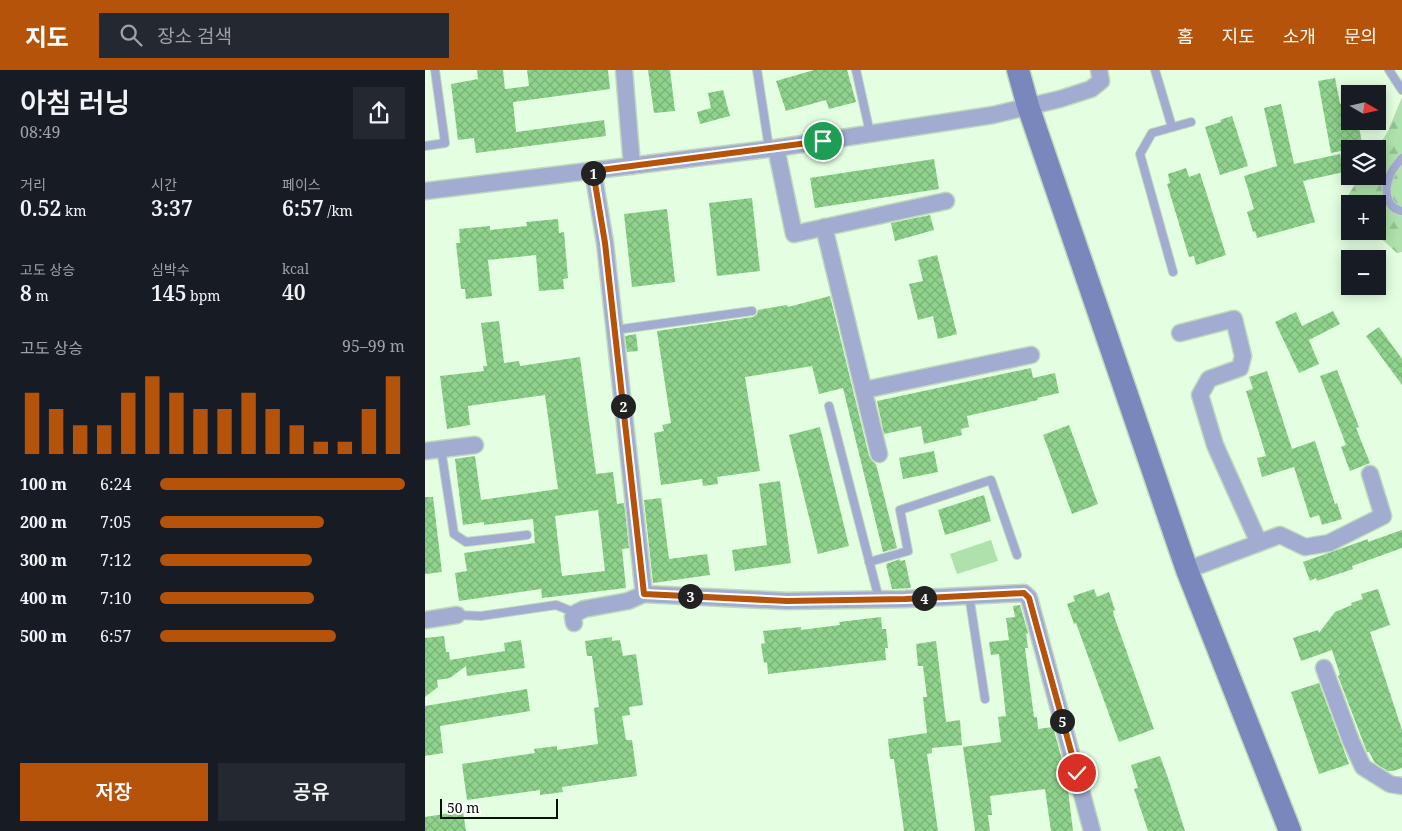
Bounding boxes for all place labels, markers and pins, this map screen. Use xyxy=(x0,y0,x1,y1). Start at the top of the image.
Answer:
pin xyxy=(802,120,844,162)
pin: 1 xyxy=(581,160,605,186)
pin: 2 xyxy=(611,394,635,418)
pin: 3 xyxy=(677,584,703,608)
pin: 4 xyxy=(911,586,937,610)
pin: 5 xyxy=(1049,708,1075,734)
pin xyxy=(1056,752,1098,794)

